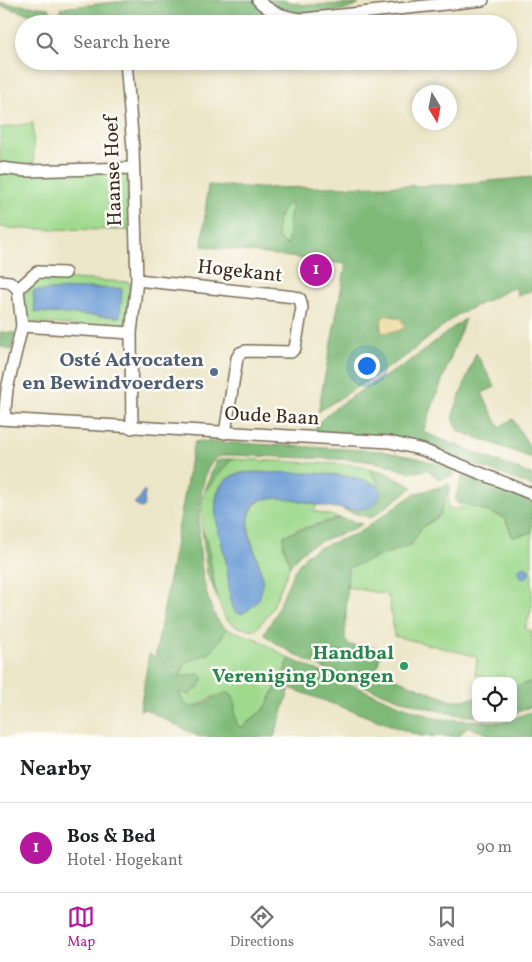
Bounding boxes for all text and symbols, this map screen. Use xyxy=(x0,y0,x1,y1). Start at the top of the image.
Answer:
search box xyxy=(15,15,517,70)
icon: search xyxy=(33,29,61,57)
text: Search here xyxy=(73,30,170,56)
north arrow xyxy=(412,85,457,130)
street label: Haanse Hoef xyxy=(98,113,130,227)
pin: 1 xyxy=(300,251,332,289)
street label: Hogekant xyxy=(196,254,284,290)
place label: Osté Advocaten en Bewindvoerders xyxy=(22,347,204,398)
your location xyxy=(354,353,380,379)
marker: Osté Advocaten en Bewindvoerders xyxy=(208,366,220,378)
street label: Oude Baan xyxy=(224,401,320,433)
place label: Handbal Vereniging Dongen xyxy=(212,640,394,691)
marker: Handbal Vereniging Dongen xyxy=(398,660,410,672)
map controls xyxy=(472,677,517,722)
button: locate xyxy=(472,677,517,722)
text: Nearby xyxy=(20,755,91,784)
text: Bos & Bed xyxy=(67,824,156,850)
text: 1 xyxy=(33,837,39,859)
text: 90 m xyxy=(476,837,512,859)
text: Hotel · Hogekant xyxy=(67,850,183,872)
tab: Map xyxy=(67,903,95,952)
tab: Directions xyxy=(230,903,294,952)
tab: Saved xyxy=(429,903,465,952)

